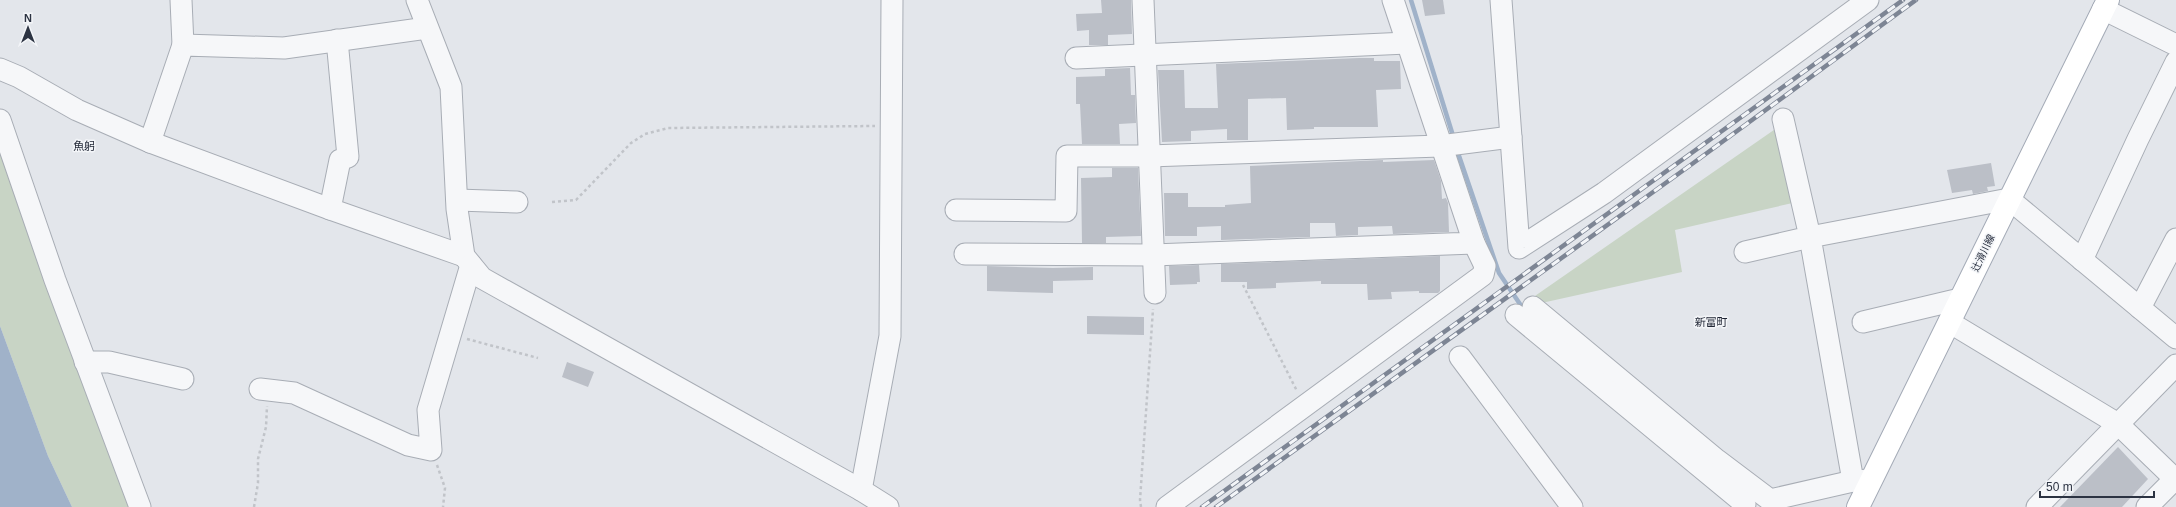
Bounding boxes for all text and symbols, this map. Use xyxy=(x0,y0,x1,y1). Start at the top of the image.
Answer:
north arrow xyxy=(8,8,48,48)
text: N xyxy=(24,12,32,24)
district label: 魚躬 xyxy=(73,140,95,152)
street label: 辻滑川線 xyxy=(1969,233,1997,273)
district label: 新富町 xyxy=(1695,316,1728,328)
scale bar xyxy=(2040,473,2154,499)
text: 50 m xyxy=(2046,480,2073,494)

